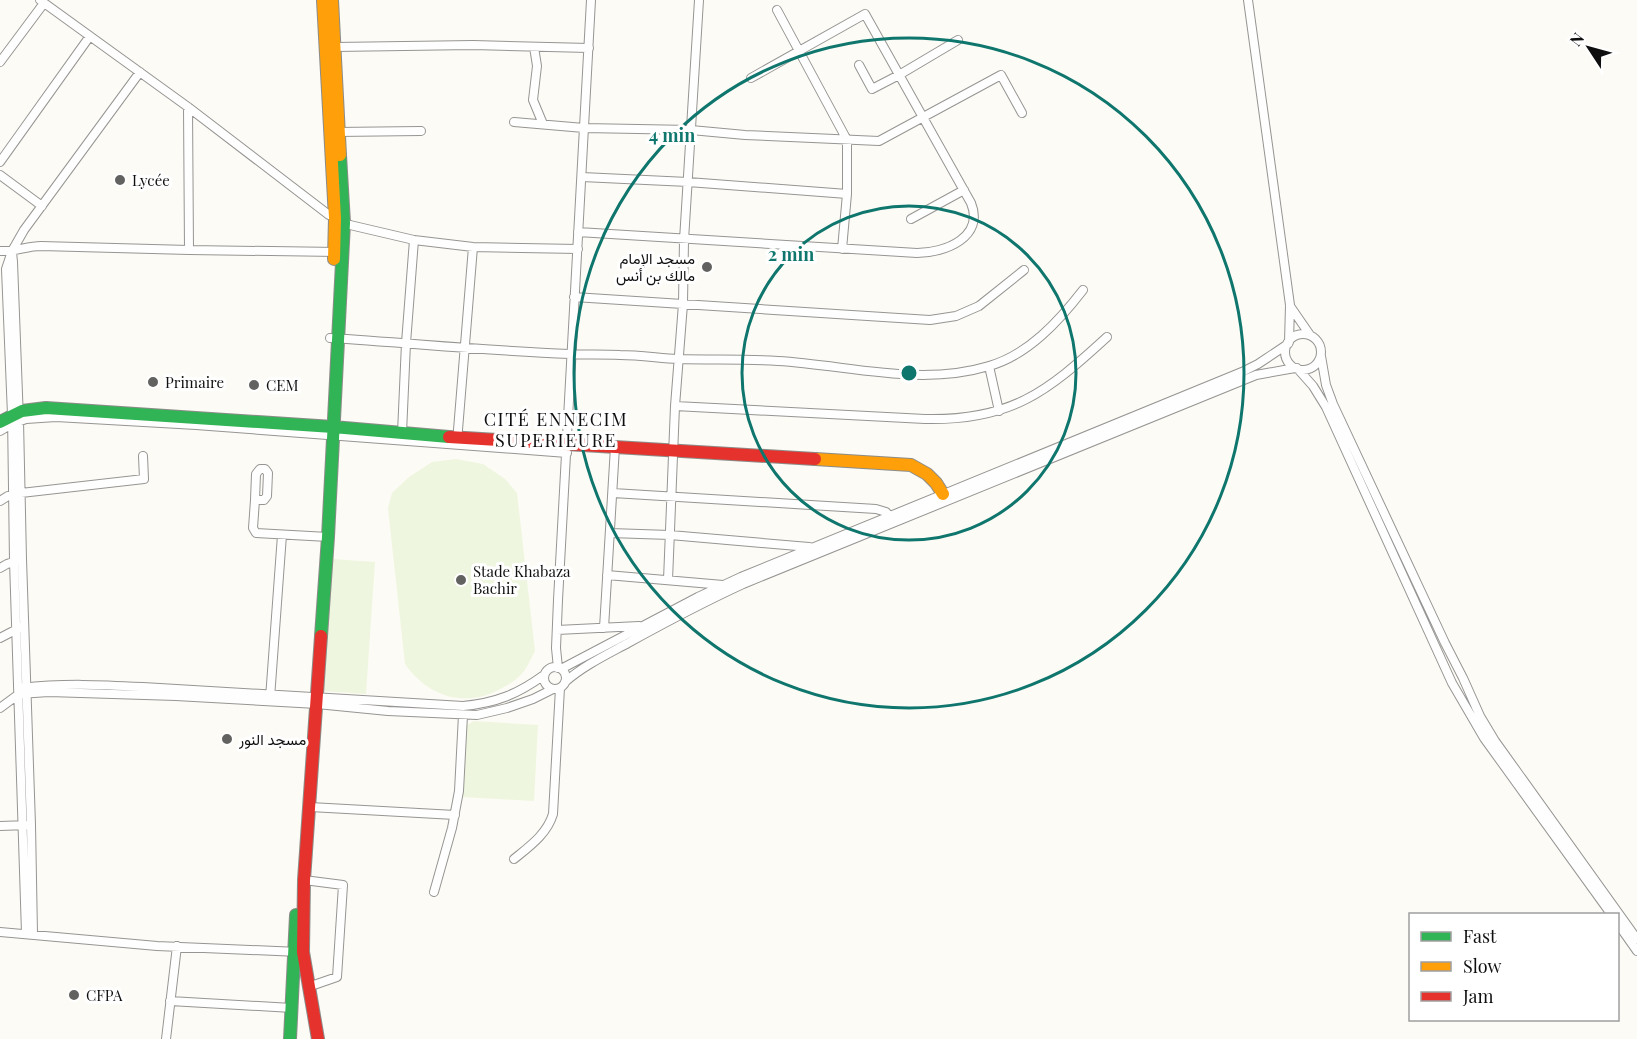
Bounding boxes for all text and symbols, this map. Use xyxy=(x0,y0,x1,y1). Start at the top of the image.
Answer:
north arrow xyxy=(1559,18,1619,78)
text: N xyxy=(1565,28,1589,50)
text: 4 min xyxy=(649,123,695,147)
place label: Lycée xyxy=(132,170,170,190)
marker: Lycée xyxy=(113,173,127,187)
text: 2 min xyxy=(768,242,814,266)
place label: مسجد الإمام مالك بن أنس xyxy=(616,248,695,286)
marker: مسجد الإمام مالك بن أنس xyxy=(700,260,714,274)
centre of rings xyxy=(899,363,919,383)
place label: Primaire xyxy=(165,372,224,392)
marker: Primaire xyxy=(146,375,160,389)
place label: CEM xyxy=(266,375,299,395)
marker: CEM xyxy=(247,378,261,392)
district label: CITÉ ENNECIM SUPERIEURE xyxy=(484,407,628,452)
place label: Stade Khabaza Bachir xyxy=(473,561,571,598)
marker: Stade Khabaza Bachir xyxy=(454,573,468,587)
place label: مسجد النور xyxy=(238,729,306,749)
marker: مسجد النور xyxy=(220,732,234,746)
legend xyxy=(1409,913,1619,1021)
text: Fast xyxy=(1463,924,1497,948)
text: Slow xyxy=(1463,954,1501,978)
text: Jam xyxy=(1462,984,1493,1008)
place label: CFPA xyxy=(86,985,123,1005)
marker: CFPA xyxy=(67,988,81,1002)

